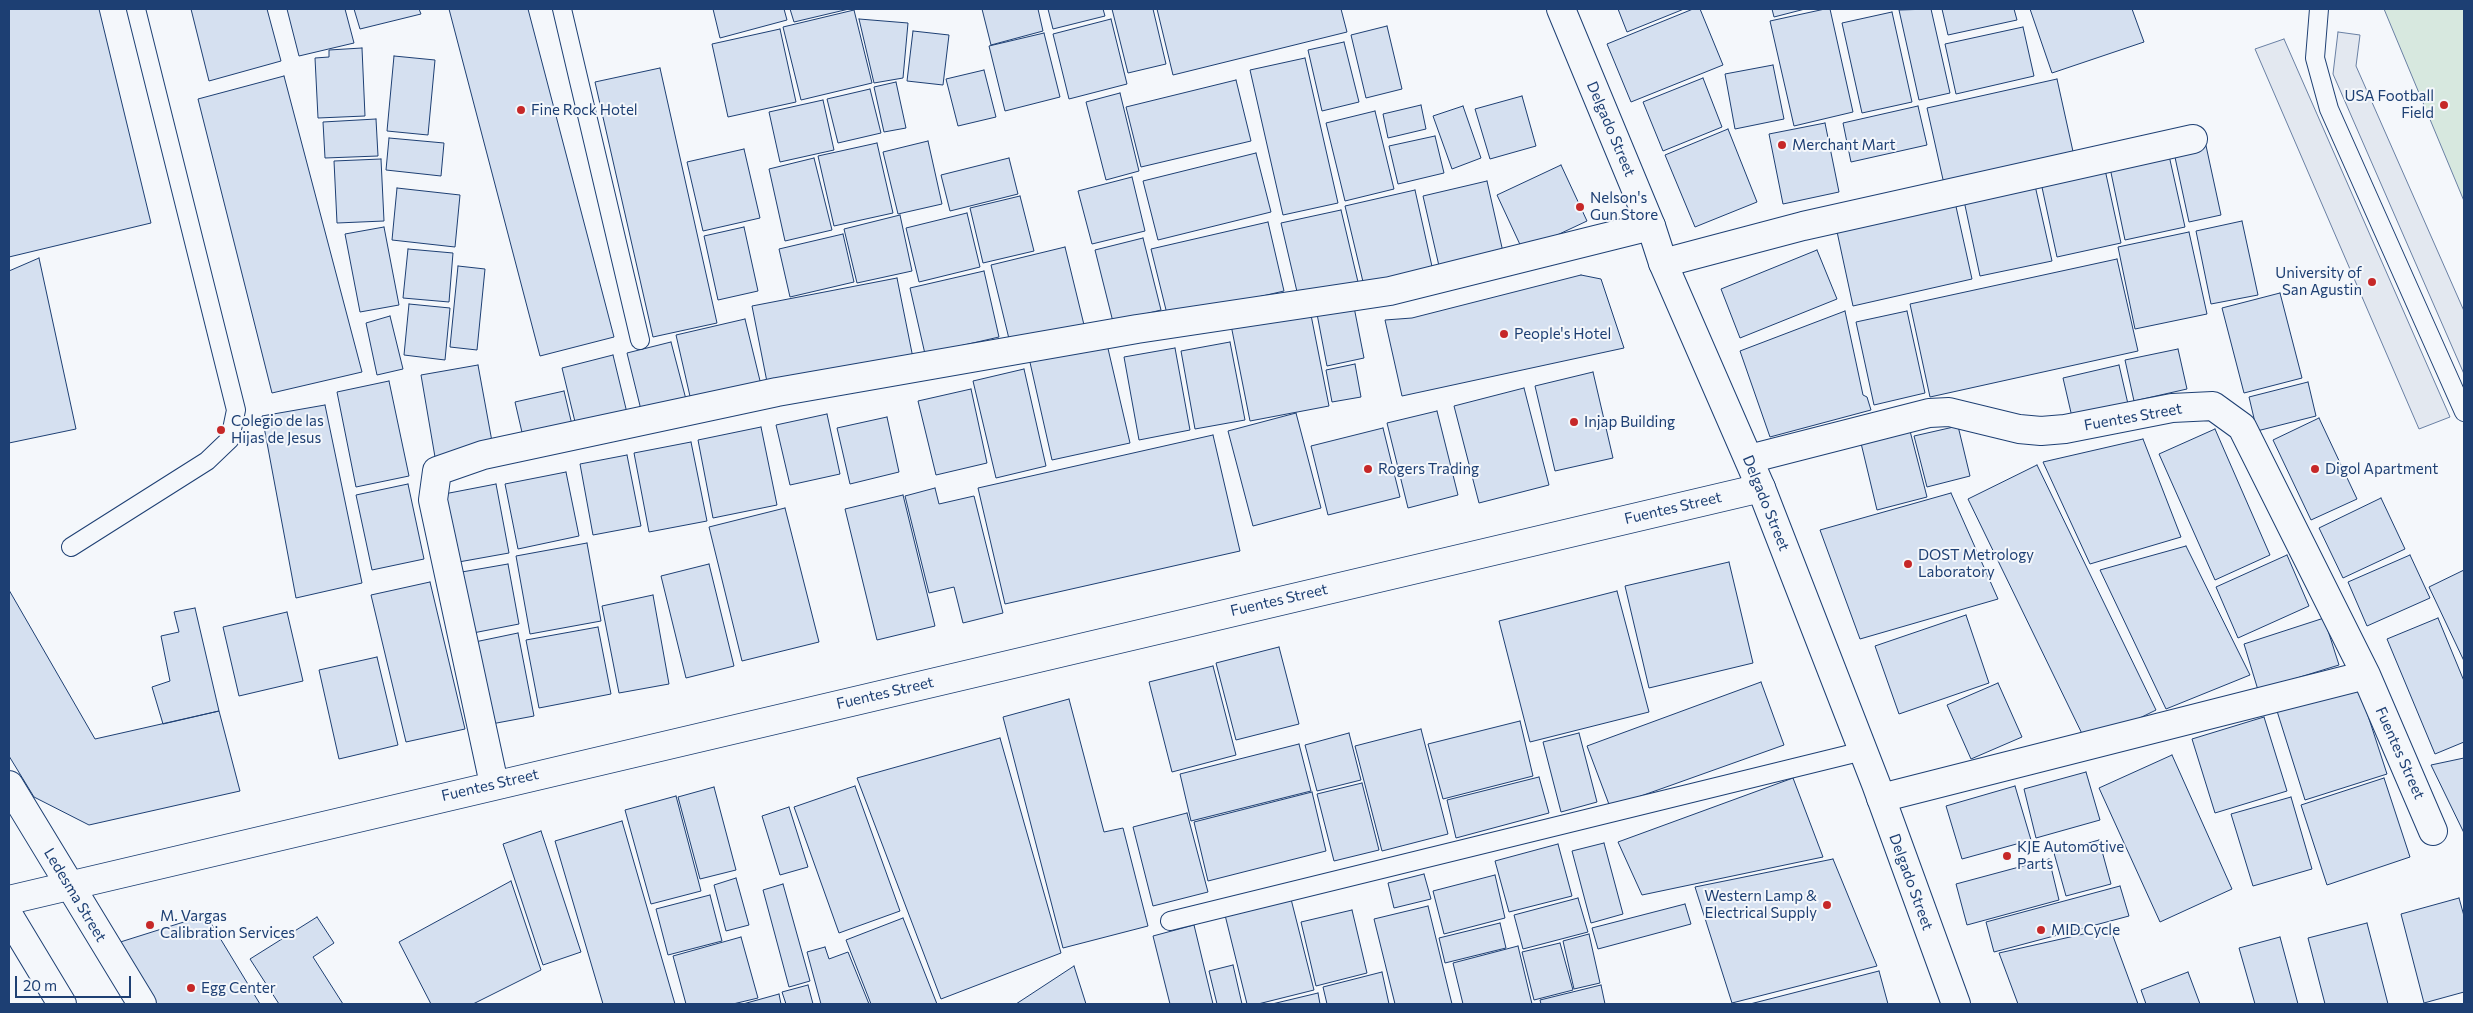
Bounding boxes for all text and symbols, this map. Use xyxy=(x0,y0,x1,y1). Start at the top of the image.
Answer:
street label: Delgado Street xyxy=(1583,79,1639,179)
place label: USA Football Field xyxy=(2344,87,2434,122)
marker: USA Football Field xyxy=(2438,99,2450,111)
place label: Fine Rock Hotel xyxy=(531,101,638,119)
marker: Fine Rock Hotel xyxy=(515,104,527,116)
place label: Merchant Mart xyxy=(1792,136,1896,154)
marker: Merchant Mart xyxy=(1776,139,1788,151)
place label: Nelson's Gun Store xyxy=(1590,189,1658,224)
marker: Nelson's Gun Store xyxy=(1574,201,1586,213)
place label: University of San Agustin xyxy=(2275,264,2362,299)
marker: University of San Agustin xyxy=(2366,276,2378,288)
place label: People's Hotel xyxy=(1514,325,1611,343)
marker: People's Hotel xyxy=(1498,328,1510,340)
street label: Fuentes Street xyxy=(2083,400,2183,434)
place label: Colegio de las Hijas de Jesus xyxy=(231,412,324,447)
place label: Injap Building xyxy=(1584,413,1675,431)
marker: Injap Building xyxy=(1568,416,1580,428)
marker: Colegio de las Hijas de Jesus xyxy=(215,424,227,436)
street label: Delgado Street xyxy=(1739,453,1793,553)
place label: Rogers Trading xyxy=(1378,460,1479,478)
place label: Digol Apartment xyxy=(2325,460,2438,478)
marker: Rogers Trading xyxy=(1362,463,1374,475)
marker: Digol Apartment xyxy=(2309,463,2321,475)
street label: Fuentes Street xyxy=(1623,488,1723,528)
place label: DOST Metrology Laboratory xyxy=(1918,546,2034,581)
marker: DOST Metrology Laboratory xyxy=(1902,558,1914,570)
street label: Fuentes Street xyxy=(1229,580,1329,620)
street label: Fuentes Street xyxy=(835,673,935,713)
street label: Fuentes Street xyxy=(2372,704,2428,802)
street label: Fuentes Street xyxy=(440,765,540,805)
street label: Delgado Street xyxy=(1885,831,1937,933)
place label: KJE Automotive Parts xyxy=(2017,838,2124,873)
street label: Ledesma Street xyxy=(40,845,110,945)
marker: KJE Automotive Parts xyxy=(2001,850,2013,862)
place label: Western Lamp & Electrical Supply xyxy=(1704,887,1817,922)
marker: Western Lamp & Electrical Supply xyxy=(1821,899,1833,911)
place label: M. Vargas Calibration Services xyxy=(160,907,295,942)
marker: M. Vargas Calibration Services xyxy=(144,919,156,931)
place label: MID Cycle xyxy=(2051,921,2120,939)
marker: MID Cycle xyxy=(2035,924,2047,936)
scale bar xyxy=(18,966,134,998)
text: 20 m xyxy=(23,976,57,994)
place label: Egg Center xyxy=(201,979,276,997)
marker: Egg Center xyxy=(185,982,197,994)

